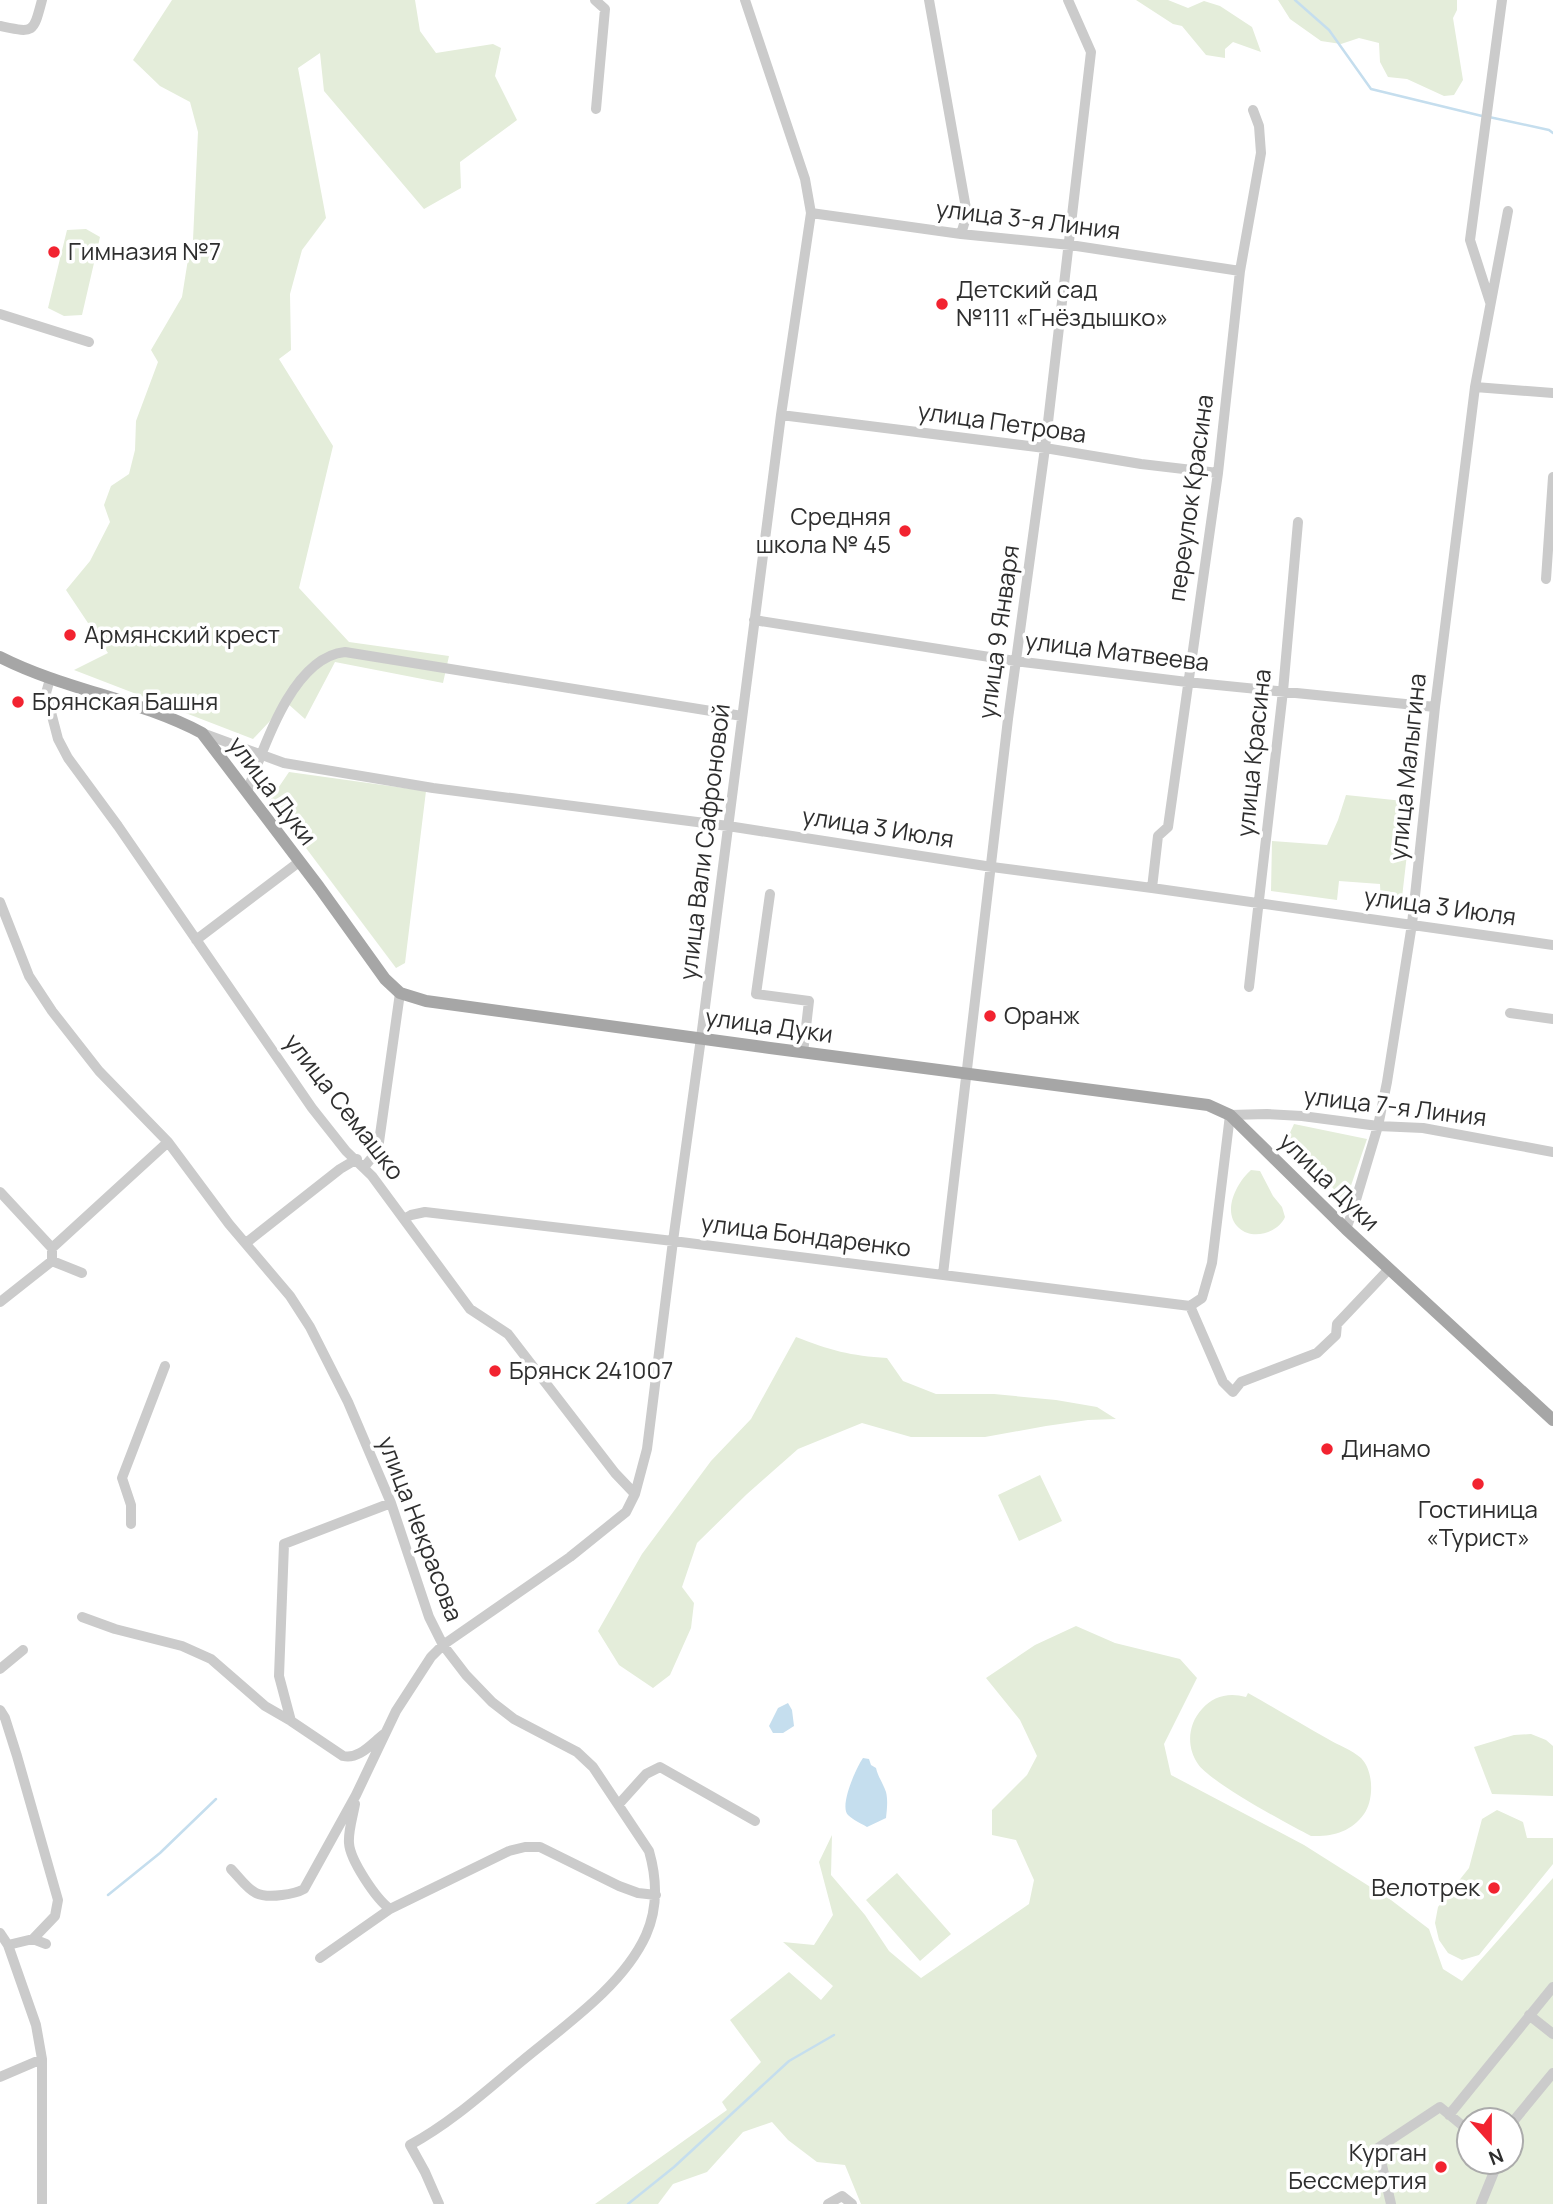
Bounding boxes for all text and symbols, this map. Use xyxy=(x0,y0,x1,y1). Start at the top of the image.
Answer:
street label: улица 3-я Линия xyxy=(934,191,1122,246)
place label: Гимназия №7 xyxy=(68,234,221,267)
marker: Гимназия №7 xyxy=(46,244,62,260)
place label: Детский сад №111 «Гнёздышко» xyxy=(956,272,1168,333)
marker: Детский сад №111 «Гнёздышко» xyxy=(934,296,950,312)
street label: переулок Красина xyxy=(1159,392,1220,603)
street label: улица Петрова xyxy=(916,393,1089,450)
place label: Средняя школа № 45 xyxy=(756,499,891,560)
marker: Средняя школа № 45 xyxy=(897,523,913,539)
street label: улица 9 Января xyxy=(969,543,1026,721)
place label: Армянский крест xyxy=(84,617,280,650)
street label: улица Матвеева xyxy=(1023,623,1211,678)
marker: Армянский крест xyxy=(62,627,78,643)
street label: улица Красина xyxy=(1227,667,1278,839)
street label: улица Малыгина xyxy=(1380,671,1433,862)
place label: Брянская Башня xyxy=(32,684,218,717)
marker: Брянская Башня xyxy=(10,694,26,710)
street label: улица Вали Сафроновой xyxy=(670,702,737,982)
street label: улица Дуки xyxy=(221,729,325,851)
street label: улица 3 Июля xyxy=(800,798,956,855)
street label: улица 3 Июля xyxy=(1362,879,1518,933)
place label: Оранж xyxy=(1004,998,1080,1031)
street label: улица Дуки xyxy=(703,999,835,1050)
marker: Оранж xyxy=(982,1008,998,1024)
street label: улица Семашко xyxy=(278,1026,413,1186)
street label: улица 7-я Линия xyxy=(1302,1078,1489,1133)
street label: улица Дуки xyxy=(1272,1124,1388,1237)
street label: улица Бондаренко xyxy=(699,1205,913,1264)
place label: Брянск 241007 xyxy=(509,1353,673,1386)
marker: Брянск 241007 xyxy=(487,1363,503,1379)
street label: улица Некрасова xyxy=(371,1431,472,1626)
place label: Динамо xyxy=(1341,1431,1431,1464)
marker: Динамо xyxy=(1319,1441,1335,1457)
marker: Гостиница «Турист» xyxy=(1470,1476,1486,1492)
place label: Гостиница «Турист» xyxy=(1418,1492,1538,1553)
place label: Велотрек xyxy=(1371,1870,1481,1903)
marker: Велотрек xyxy=(1486,1880,1502,1896)
north arrow xyxy=(1455,2106,1525,2176)
place label: Курган Бессмертия xyxy=(1288,2135,1427,2196)
text: N xyxy=(1485,2142,1507,2171)
marker: Курган Бессмертия xyxy=(1433,2159,1449,2175)

